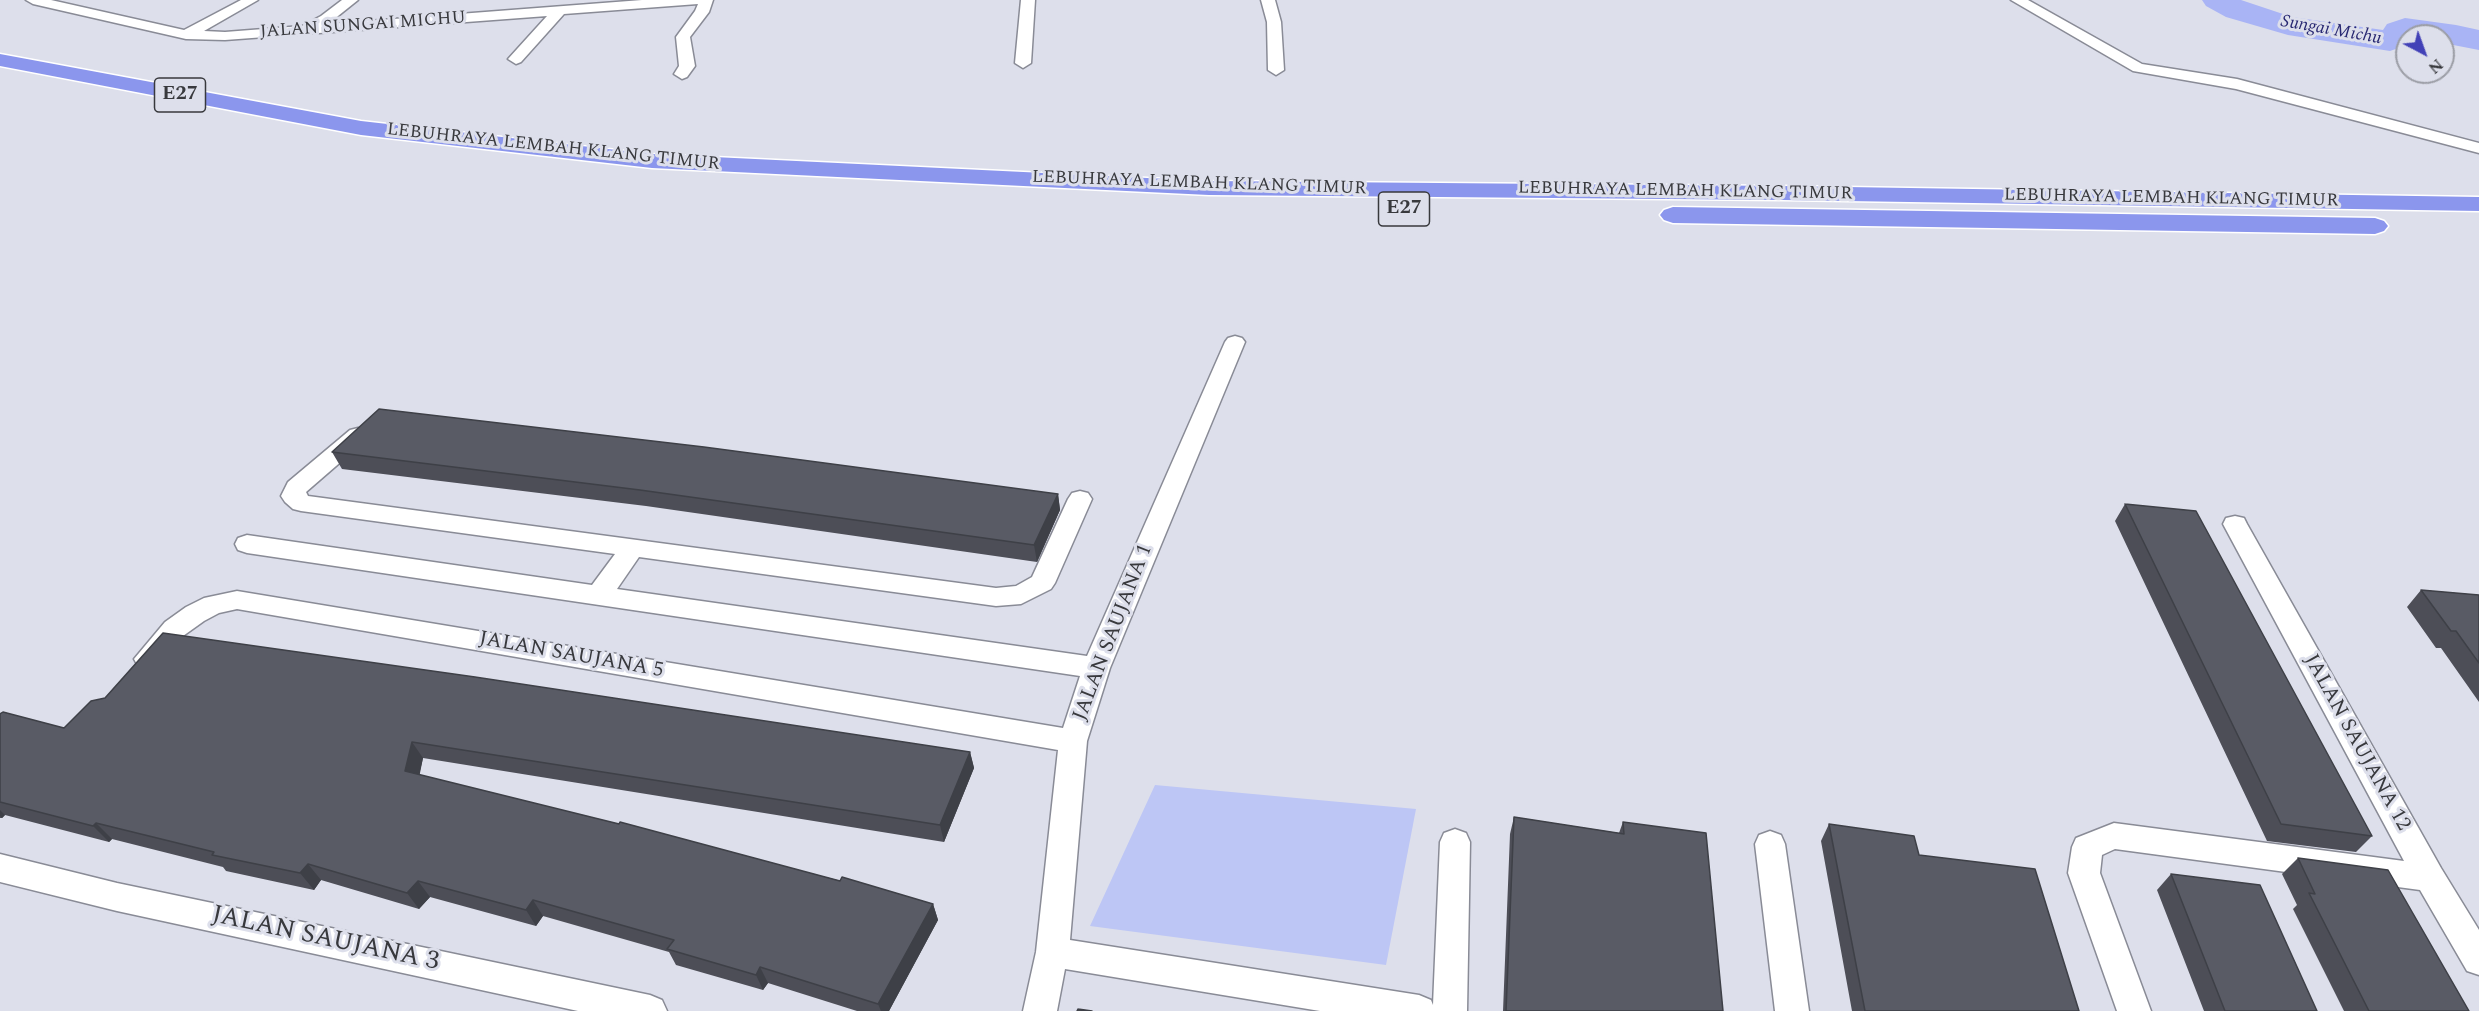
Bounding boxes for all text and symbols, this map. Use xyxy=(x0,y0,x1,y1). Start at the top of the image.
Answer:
street label: JALAN SUNGAI MICHU xyxy=(259,8,467,44)
water label: Sungai Michu xyxy=(2279,12,2383,50)
north arrow xyxy=(2395,24,2455,84)
text: N xyxy=(2423,53,2448,79)
road number: E27 xyxy=(154,78,206,112)
street label: LEBUHRAYA LEMBAH KLANG TIMUR xyxy=(386,120,720,176)
street label: LEBUHRAYA LEMBAH KLANG TIMUR xyxy=(1032,167,1366,201)
street label: LEBUHRAYA LEMBAH KLANG TIMUR xyxy=(1518,178,1852,206)
street label: LEBUHRAYA LEMBAH KLANG TIMUR xyxy=(2004,185,2338,213)
road number: E27 xyxy=(1378,192,1430,226)
street label: JALAN SAUJANA 1 xyxy=(1069,541,1159,725)
street label: JALAN SAUJANA 5 xyxy=(477,627,665,685)
street label: JALAN SAUJANA 12 xyxy=(2297,650,2415,836)
street label: JALAN SAUJANA 3 xyxy=(208,901,442,979)

